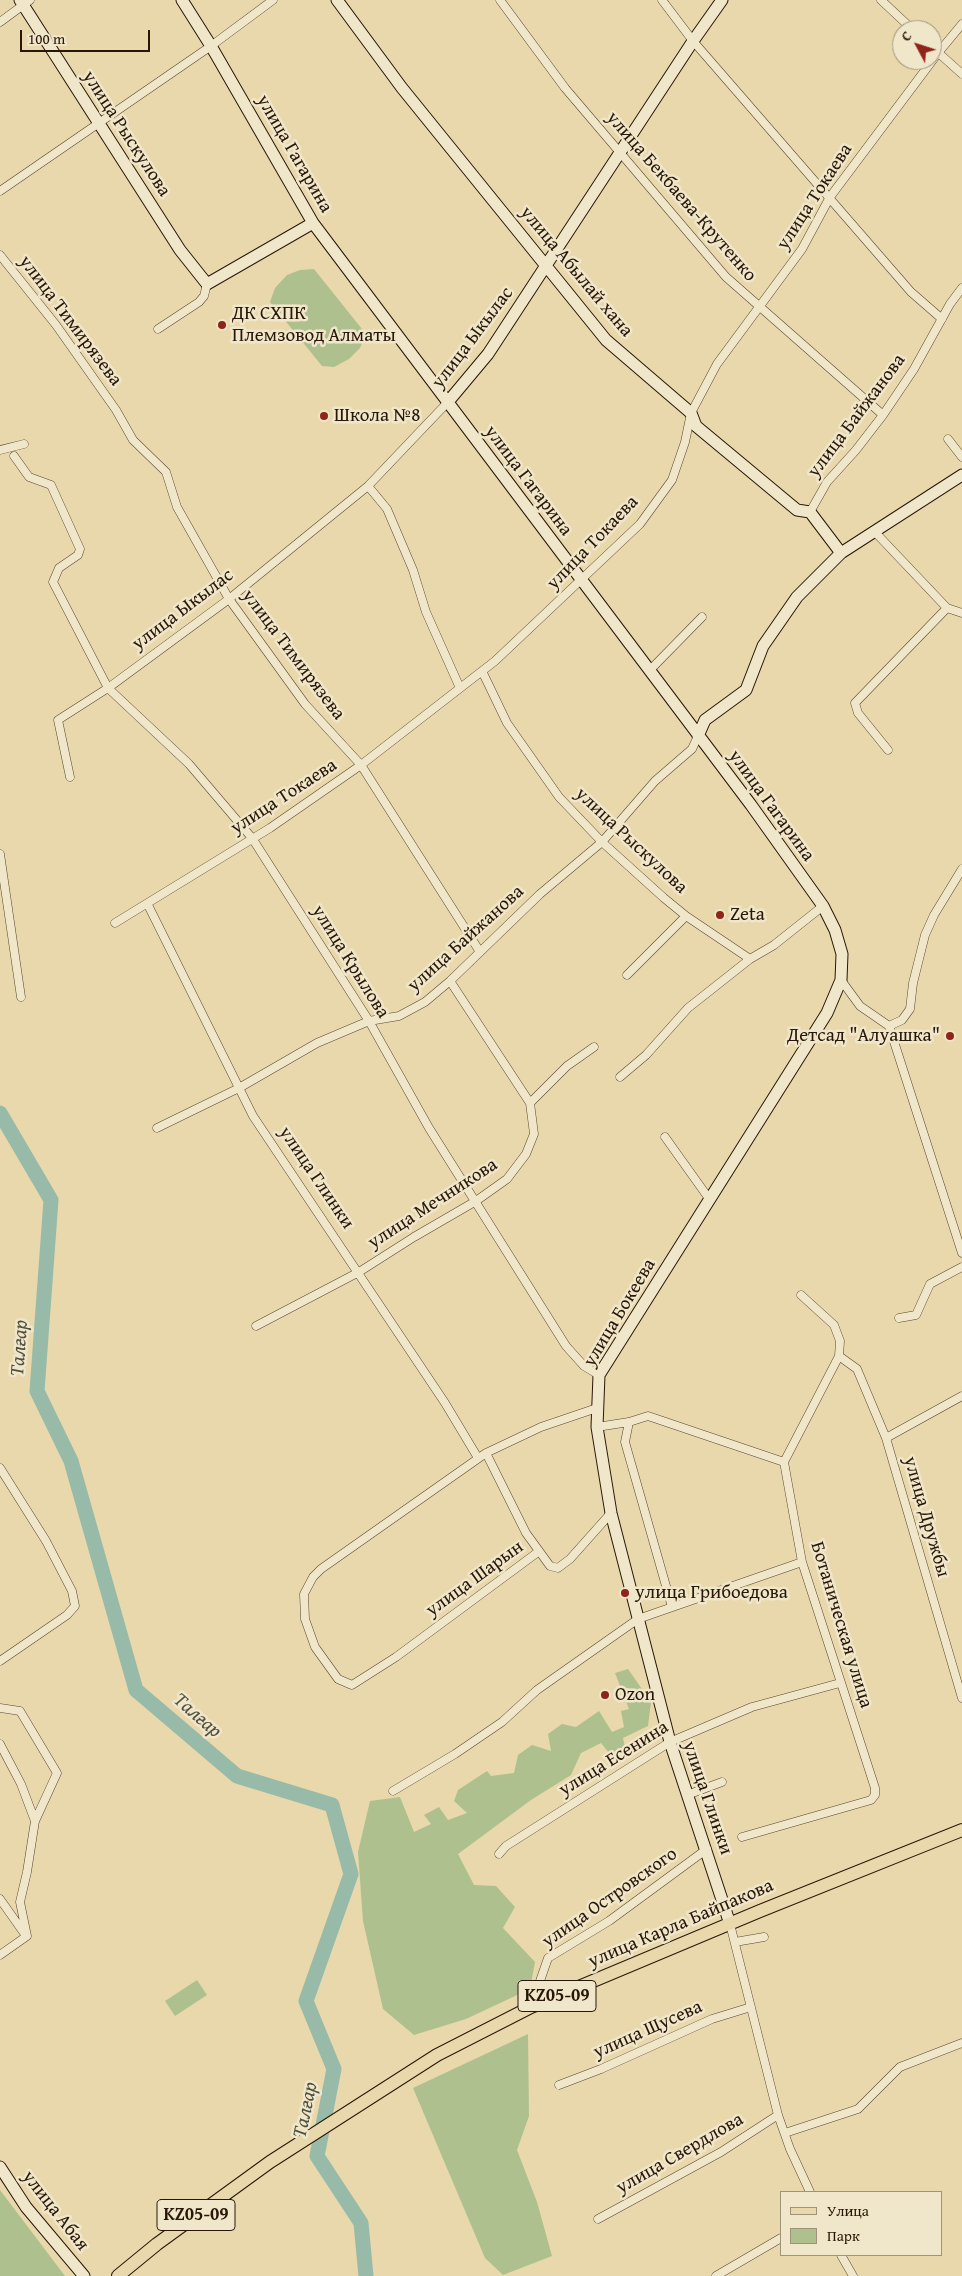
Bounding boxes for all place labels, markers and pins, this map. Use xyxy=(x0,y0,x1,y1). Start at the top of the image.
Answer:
place label: ДК СХПК Племзовод Алматы xyxy=(232,303,396,347)
marker: ДК СХПК Племзовод Алматы xyxy=(216,319,228,331)
place label: Школа №8 xyxy=(334,405,420,427)
marker: Школа №8 xyxy=(318,410,330,422)
place label: Zeta xyxy=(730,904,765,926)
marker: Zeta xyxy=(714,909,726,921)
place label: Детсад "Алуашка" xyxy=(787,1025,940,1047)
marker: Детсад "Алуашка" xyxy=(944,1030,956,1042)
place label: улица Грибоедова xyxy=(635,1582,788,1604)
marker: улица Грибоедова xyxy=(619,1587,631,1599)
place label: Ozon xyxy=(615,1684,655,1706)
marker: Ozon xyxy=(599,1689,611,1701)

